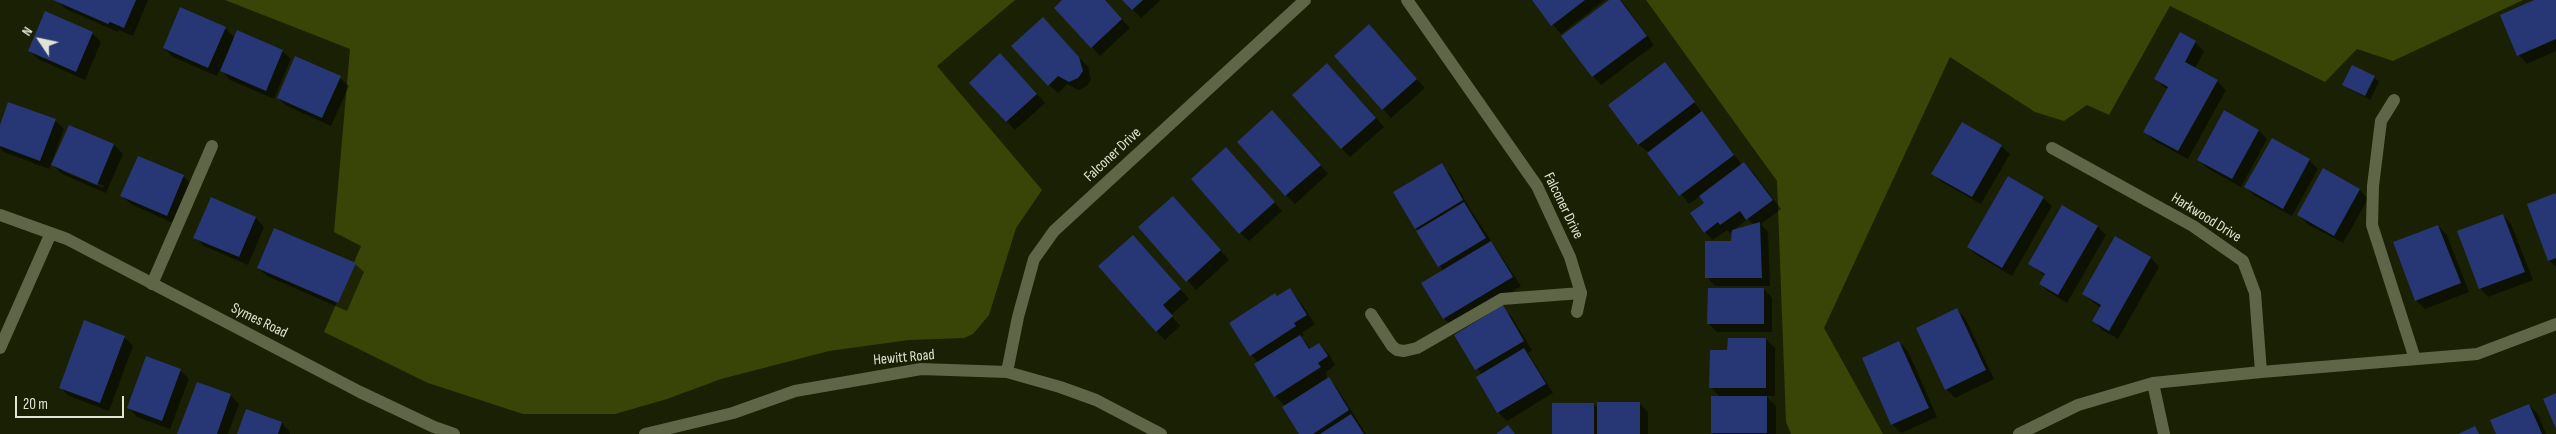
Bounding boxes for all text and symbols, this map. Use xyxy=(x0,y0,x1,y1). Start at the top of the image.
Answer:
north arrow xyxy=(15,15,65,65)
text: N xyxy=(18,23,36,39)
street label: Falconer Drive xyxy=(1081,124,1145,186)
street label: Falconer Drive xyxy=(1539,170,1587,242)
street label: Harkwood Drive xyxy=(2168,189,2244,247)
street label: Symes Road xyxy=(228,300,290,342)
street label: Hewitt Road xyxy=(873,346,935,370)
scale bar xyxy=(18,386,126,418)
text: 20 m xyxy=(23,395,48,414)

